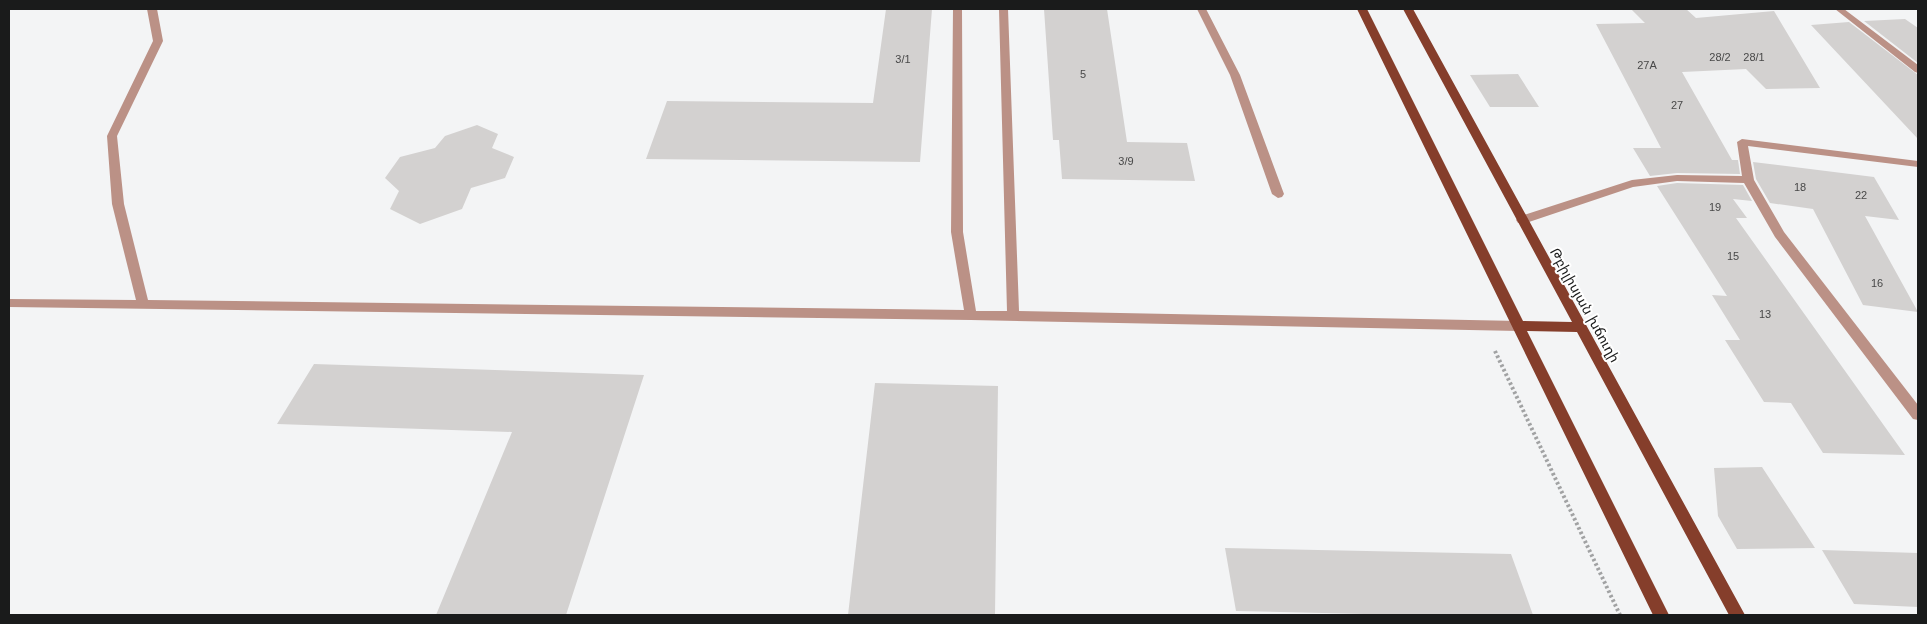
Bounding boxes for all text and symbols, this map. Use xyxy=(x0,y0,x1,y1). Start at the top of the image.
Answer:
house number: 28/2 xyxy=(1709,51,1731,63)
house number: 28/1 xyxy=(1743,51,1765,63)
house number: 3/1 xyxy=(895,53,911,65)
house number: 27A xyxy=(1637,59,1657,71)
house number: 5 xyxy=(1080,68,1086,80)
house number: 27 xyxy=(1671,99,1683,111)
house number: 3/9 xyxy=(1118,155,1134,167)
house number: 18 xyxy=(1794,181,1806,193)
house number: 22 xyxy=(1855,189,1867,201)
house number: 19 xyxy=(1709,201,1721,213)
street label: Թբիլիսյան խճուղի xyxy=(1547,245,1623,365)
house number: 15 xyxy=(1727,250,1739,262)
house number: 16 xyxy=(1871,277,1883,289)
house number: 13 xyxy=(1759,308,1771,320)

